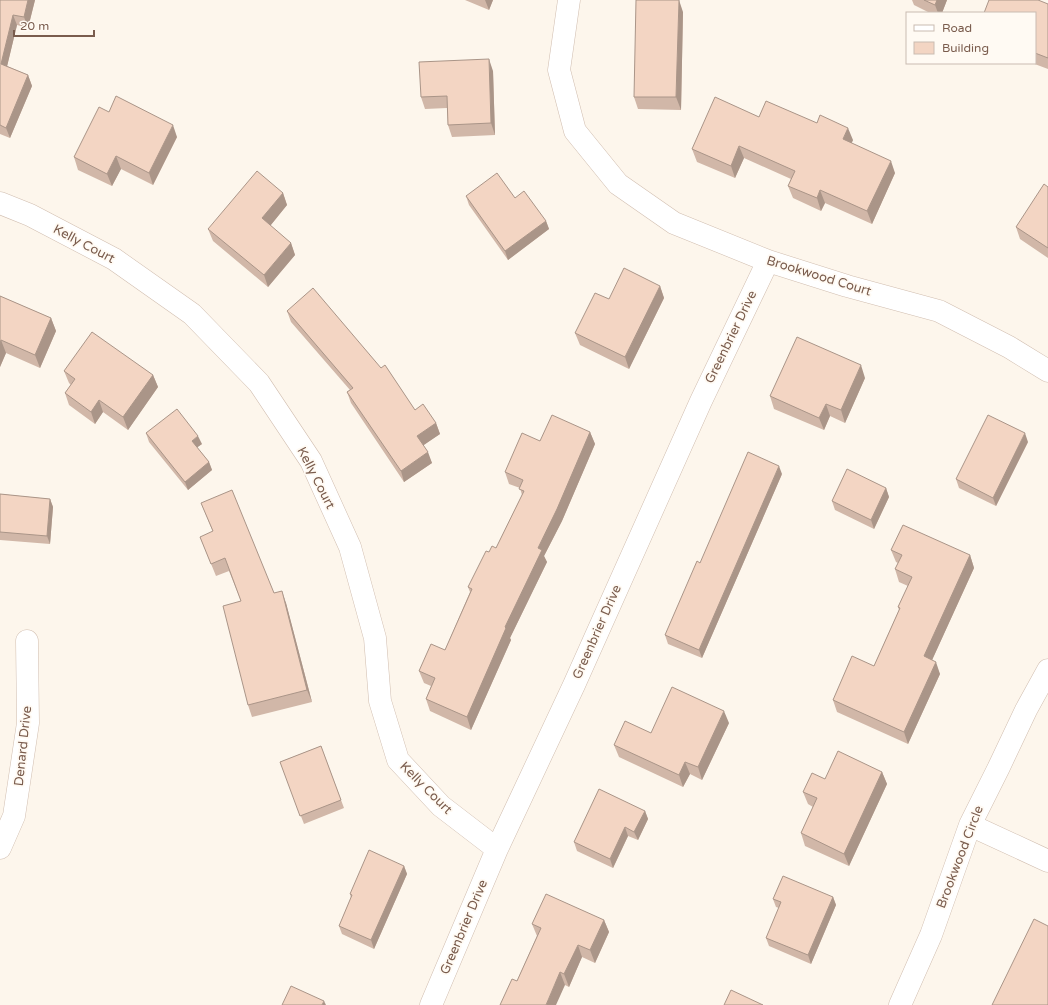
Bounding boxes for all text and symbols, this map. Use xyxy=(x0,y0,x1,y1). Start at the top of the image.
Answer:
scale bar xyxy=(14,12,94,38)
legend xyxy=(906,12,1036,64)
text: 20 m xyxy=(20,19,49,33)
text: Road xyxy=(942,21,972,35)
text: Building xyxy=(942,41,989,55)
street label: Kelly Court xyxy=(50,221,118,267)
street label: Brookwood Court xyxy=(765,252,873,300)
street label: Greenbrier Drive xyxy=(702,288,760,386)
street label: Kelly Court xyxy=(294,444,338,512)
street label: Greenbrier Drive xyxy=(569,582,625,682)
street label: Denard Drive xyxy=(11,705,35,787)
street label: Kelly Court xyxy=(396,758,456,818)
street label: Brookwood Circle xyxy=(933,803,987,911)
street label: Greenbrier Drive xyxy=(437,877,491,977)

